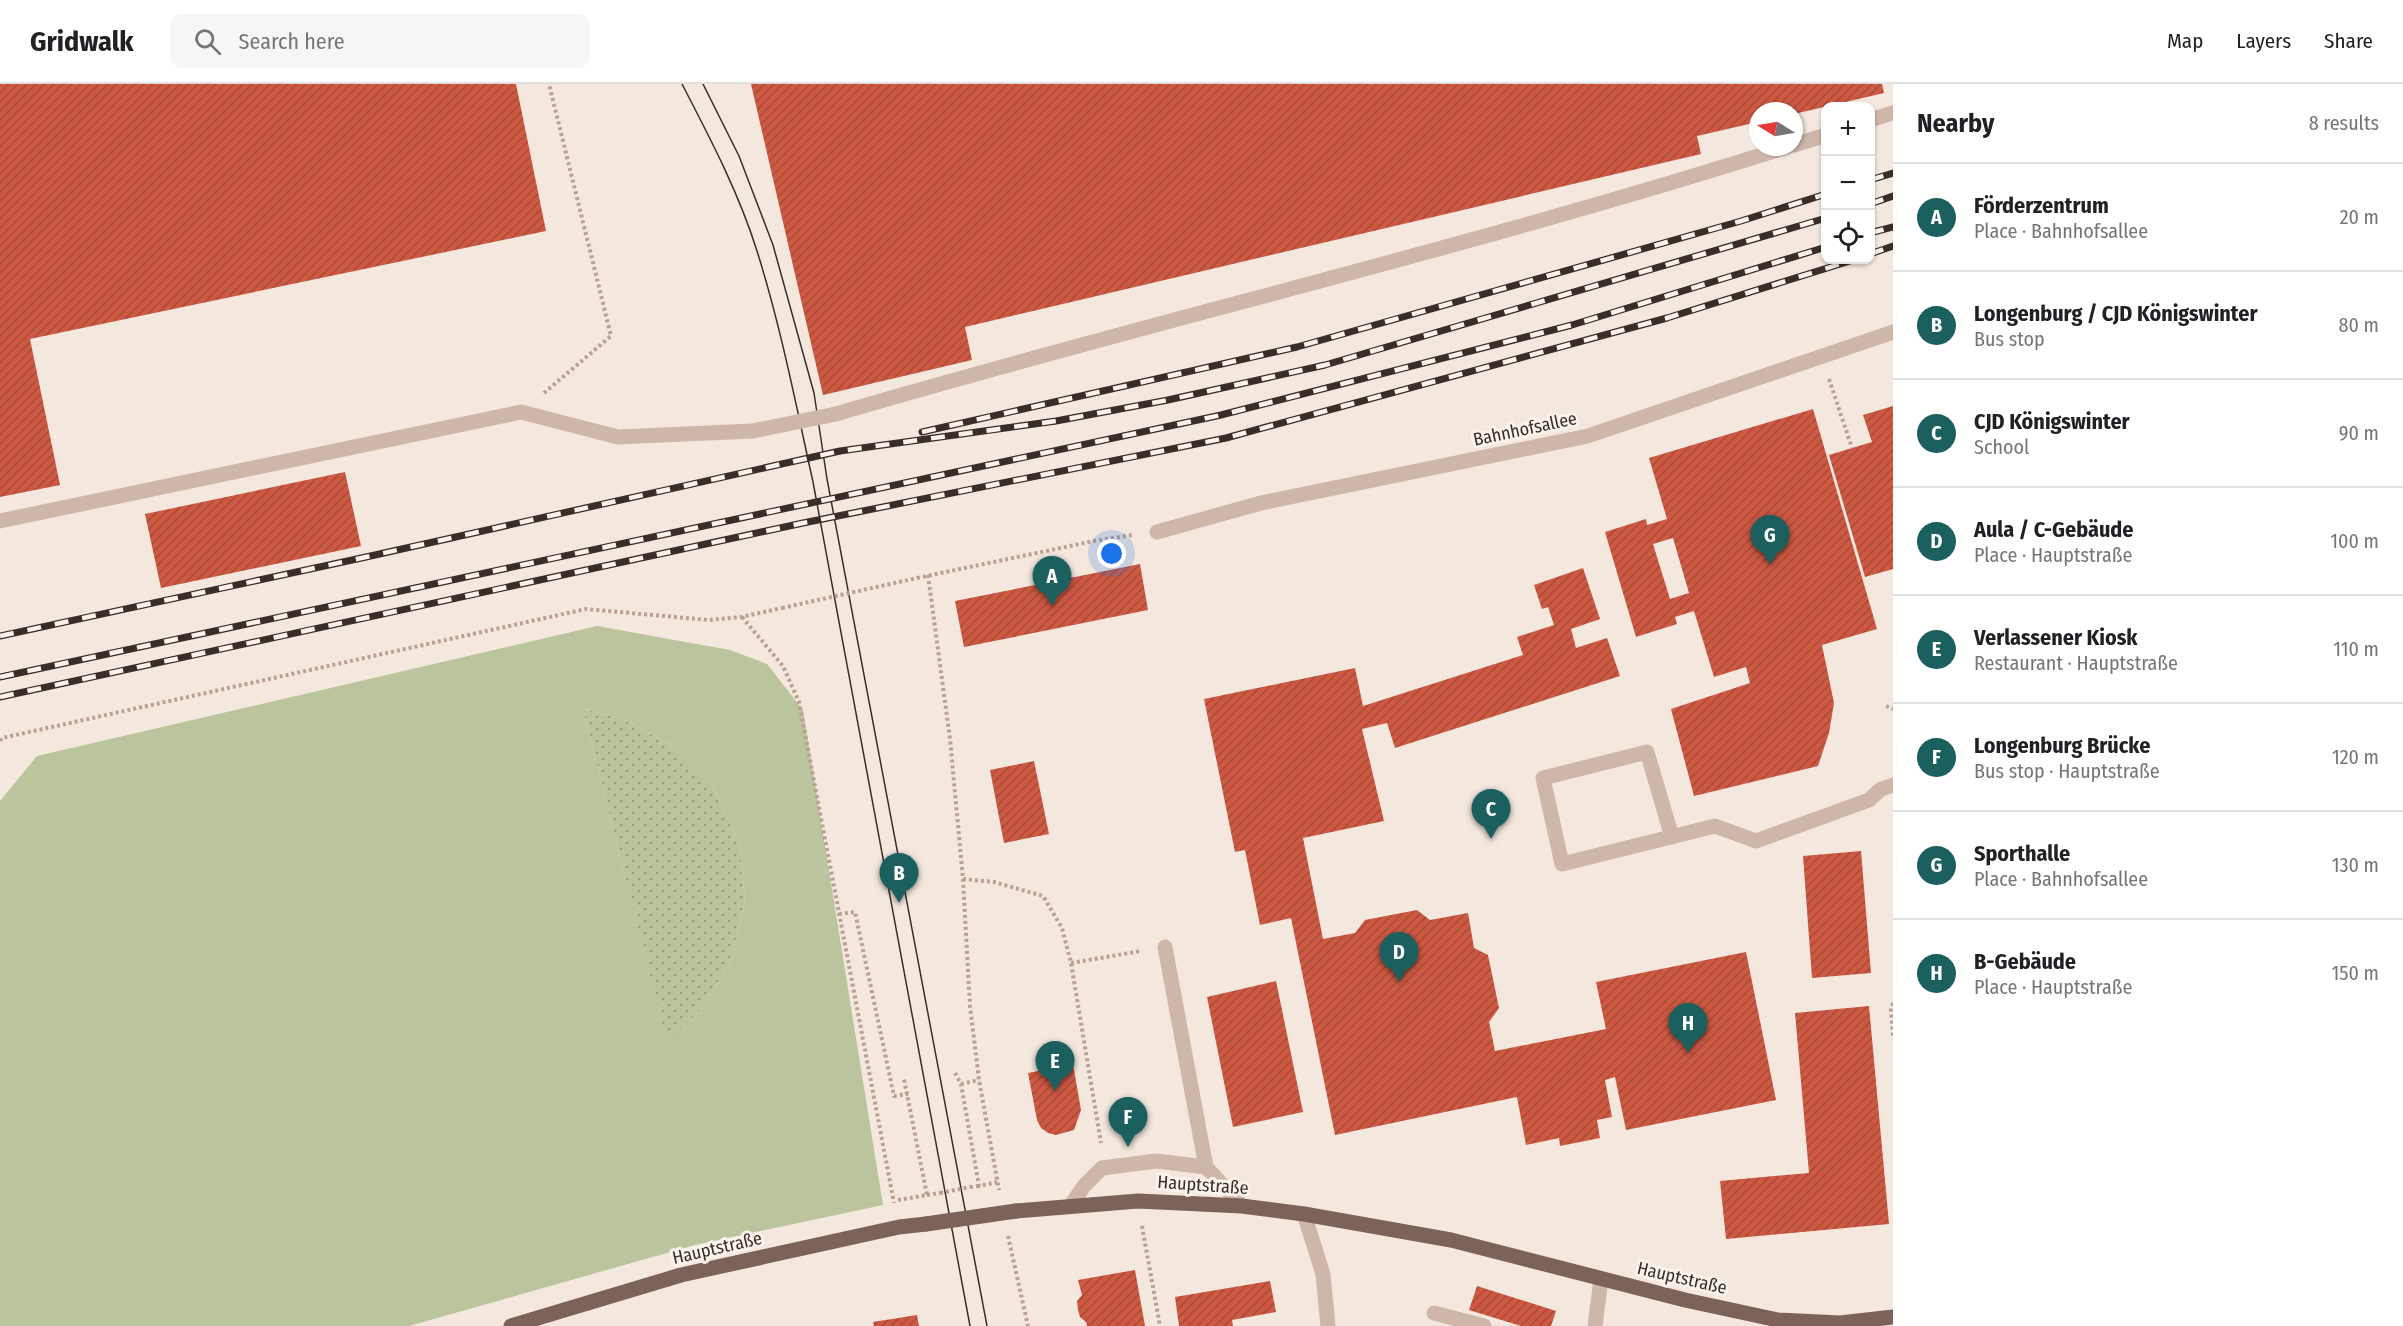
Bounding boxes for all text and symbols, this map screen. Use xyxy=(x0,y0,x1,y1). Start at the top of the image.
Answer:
search box xyxy=(170,14,590,68)
text: Gridwalk xyxy=(30,25,134,58)
icon: search xyxy=(191,25,224,58)
text: Search here xyxy=(239,28,345,55)
text: Map xyxy=(2167,28,2203,54)
text: Layers xyxy=(2236,28,2291,54)
text: Share xyxy=(2324,28,2373,54)
north arrow xyxy=(1749,102,1803,156)
map controls xyxy=(1821,102,1875,264)
button: + xyxy=(1821,102,1875,156)
text: Nearby xyxy=(1917,108,1994,139)
text: 8 results xyxy=(2309,111,2379,135)
button: − xyxy=(1821,156,1875,210)
text: Förderzentrum xyxy=(1974,192,2109,219)
text: A xyxy=(1931,205,1942,229)
text: 20 m xyxy=(2340,205,2379,229)
button: locate xyxy=(1821,210,1875,264)
text: Place · Bahnhofsallee xyxy=(1974,219,2148,243)
text: Longenburg / CJD Königswinter xyxy=(1974,300,2257,327)
text: B xyxy=(1931,313,1942,337)
text: 80 m xyxy=(2339,313,2379,337)
text: Bus stop xyxy=(1974,327,2045,351)
street label: Bahnhofsallee xyxy=(1471,407,1579,451)
text: CJD Königswinter xyxy=(1974,408,2130,435)
text: C xyxy=(1931,421,1942,445)
text: 90 m xyxy=(2339,421,2379,445)
text: School xyxy=(1974,435,2029,459)
pin: G xyxy=(1750,516,1790,565)
text: Aula / C-Gebäude xyxy=(1974,516,2134,543)
text: D xyxy=(1931,529,1942,553)
text: 100 m xyxy=(2330,529,2379,553)
your location xyxy=(1097,539,1126,568)
text: Place · Hauptstraße xyxy=(1974,543,2132,567)
pin: A xyxy=(1032,556,1072,606)
text: Verlassener Kiosk xyxy=(1974,624,2138,651)
text: E xyxy=(1932,637,1941,661)
text: 110 m xyxy=(2333,637,2379,661)
text: Restaurant · Hauptstraße xyxy=(1974,651,2178,675)
text: Longenburg Brücke xyxy=(1974,732,2150,759)
text: F xyxy=(1932,745,1941,769)
text: 120 m xyxy=(2332,745,2379,769)
text: Bus stop · Hauptstraße xyxy=(1974,759,2160,783)
pin: C xyxy=(1472,790,1510,839)
text: Sporthalle xyxy=(1974,840,2070,867)
text: G xyxy=(1931,853,1942,877)
text: 130 m xyxy=(2332,853,2379,877)
pin: B xyxy=(880,854,918,903)
text: Place · Bahnhofsallee xyxy=(1974,867,2148,891)
pin: D xyxy=(1380,932,1418,982)
text: B-Gebäude xyxy=(1974,948,2076,975)
text: H xyxy=(1930,961,1943,985)
text: 150 m xyxy=(2332,961,2379,985)
text: Place · Hauptstraße xyxy=(1974,975,2132,999)
pin: H xyxy=(1668,1004,1708,1053)
pin: E xyxy=(1036,1042,1074,1091)
pin: F xyxy=(1108,1098,1148,1147)
street label: Hauptstraße xyxy=(1157,1171,1249,1199)
street label: Hauptstraße xyxy=(670,1227,764,1269)
street label: Hauptstraße xyxy=(1635,1257,1729,1299)

